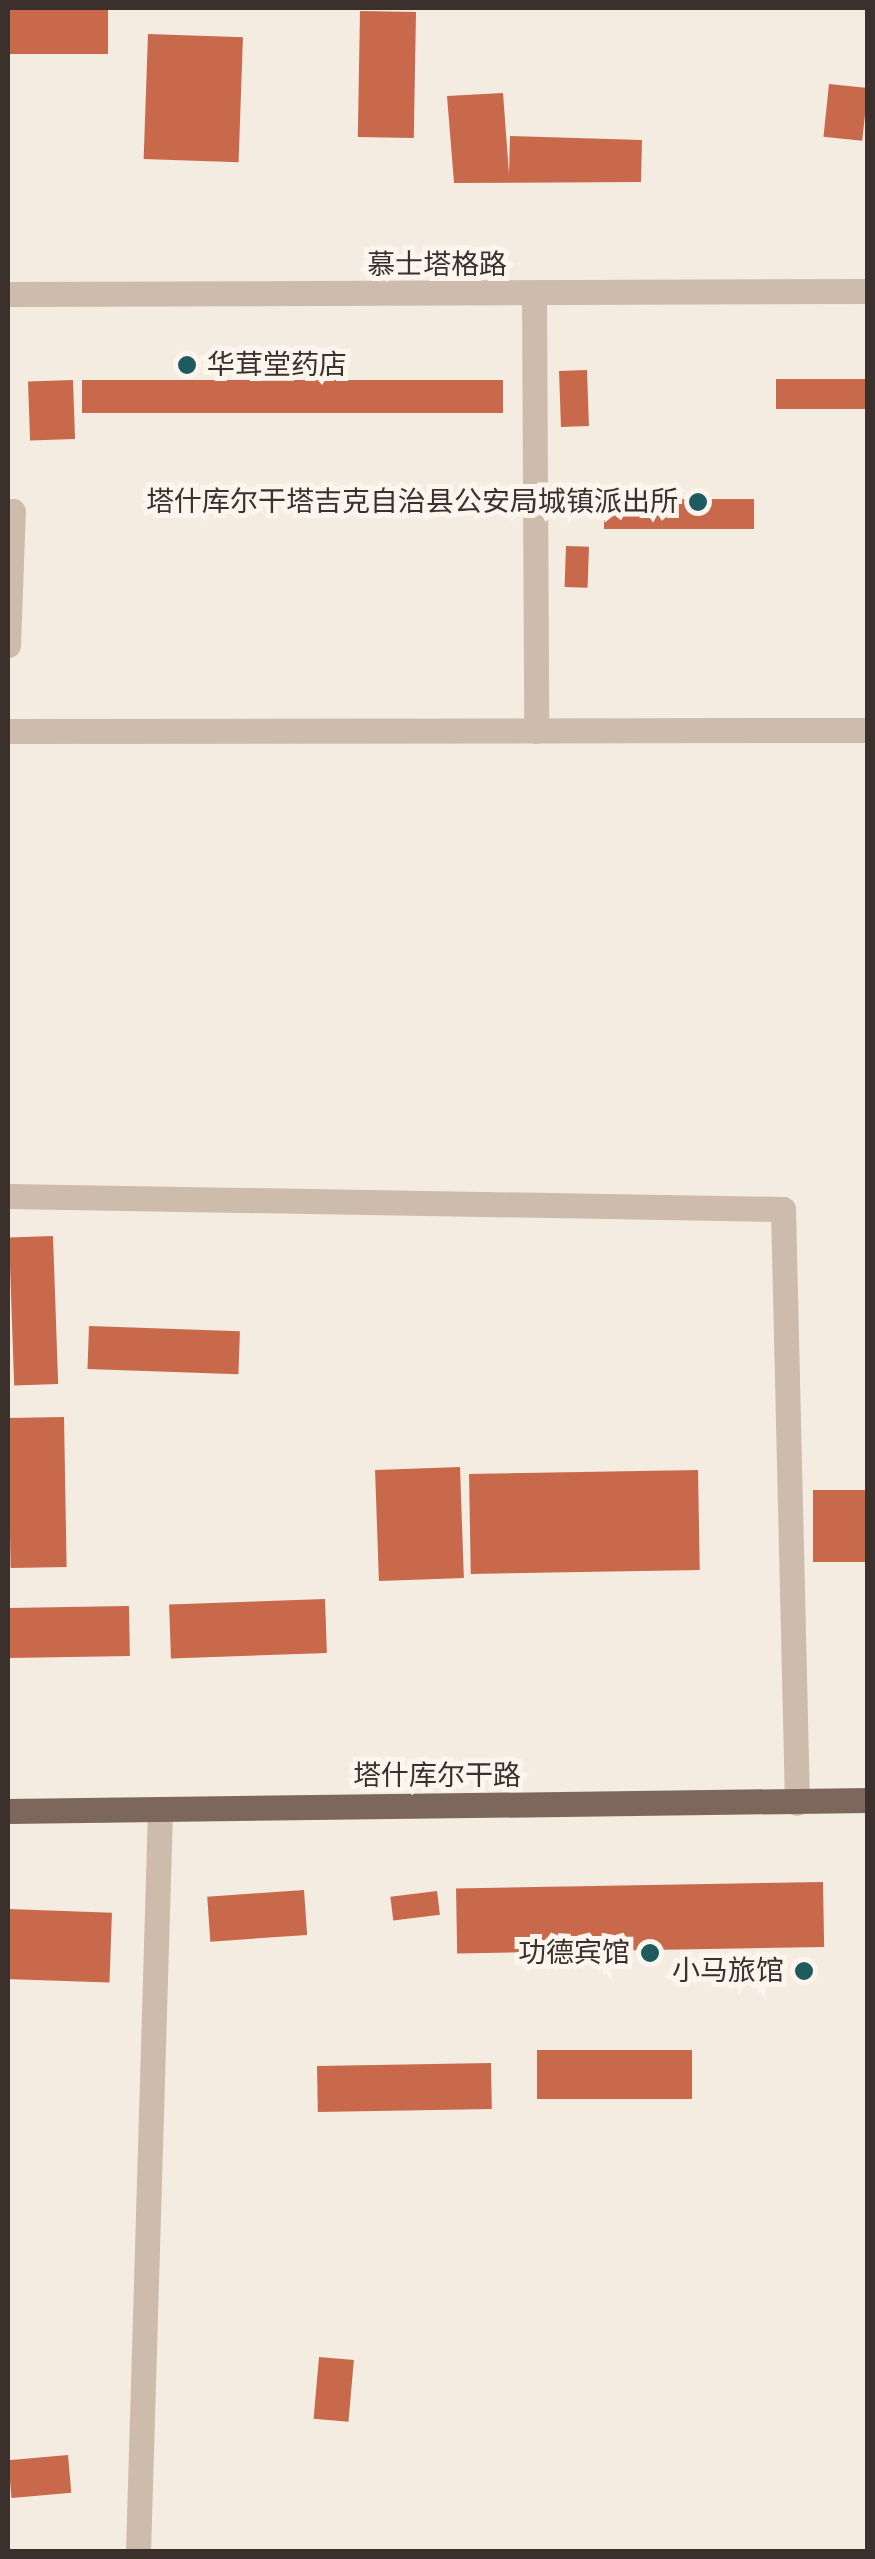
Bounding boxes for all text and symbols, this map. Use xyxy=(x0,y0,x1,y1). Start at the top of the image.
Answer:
street label: 慕士塔格路 xyxy=(367,248,507,282)
place label: 华茸堂药店 xyxy=(207,348,347,382)
marker: 华茸堂药店 xyxy=(176,354,198,376)
place label: 塔什库尔干塔吉克自治县公安局城镇派出所 xyxy=(146,485,678,519)
marker: 塔什库尔干塔吉克自治县公安局城镇派出所 xyxy=(687,491,709,513)
street label: 塔什库尔干路 xyxy=(353,1759,521,1793)
place label: 功德宾馆 xyxy=(518,1936,630,1970)
marker: 功德宾馆 xyxy=(639,1942,661,1964)
place label: 小马旅馆 xyxy=(672,1954,784,1988)
marker: 小马旅馆 xyxy=(793,1960,815,1982)

